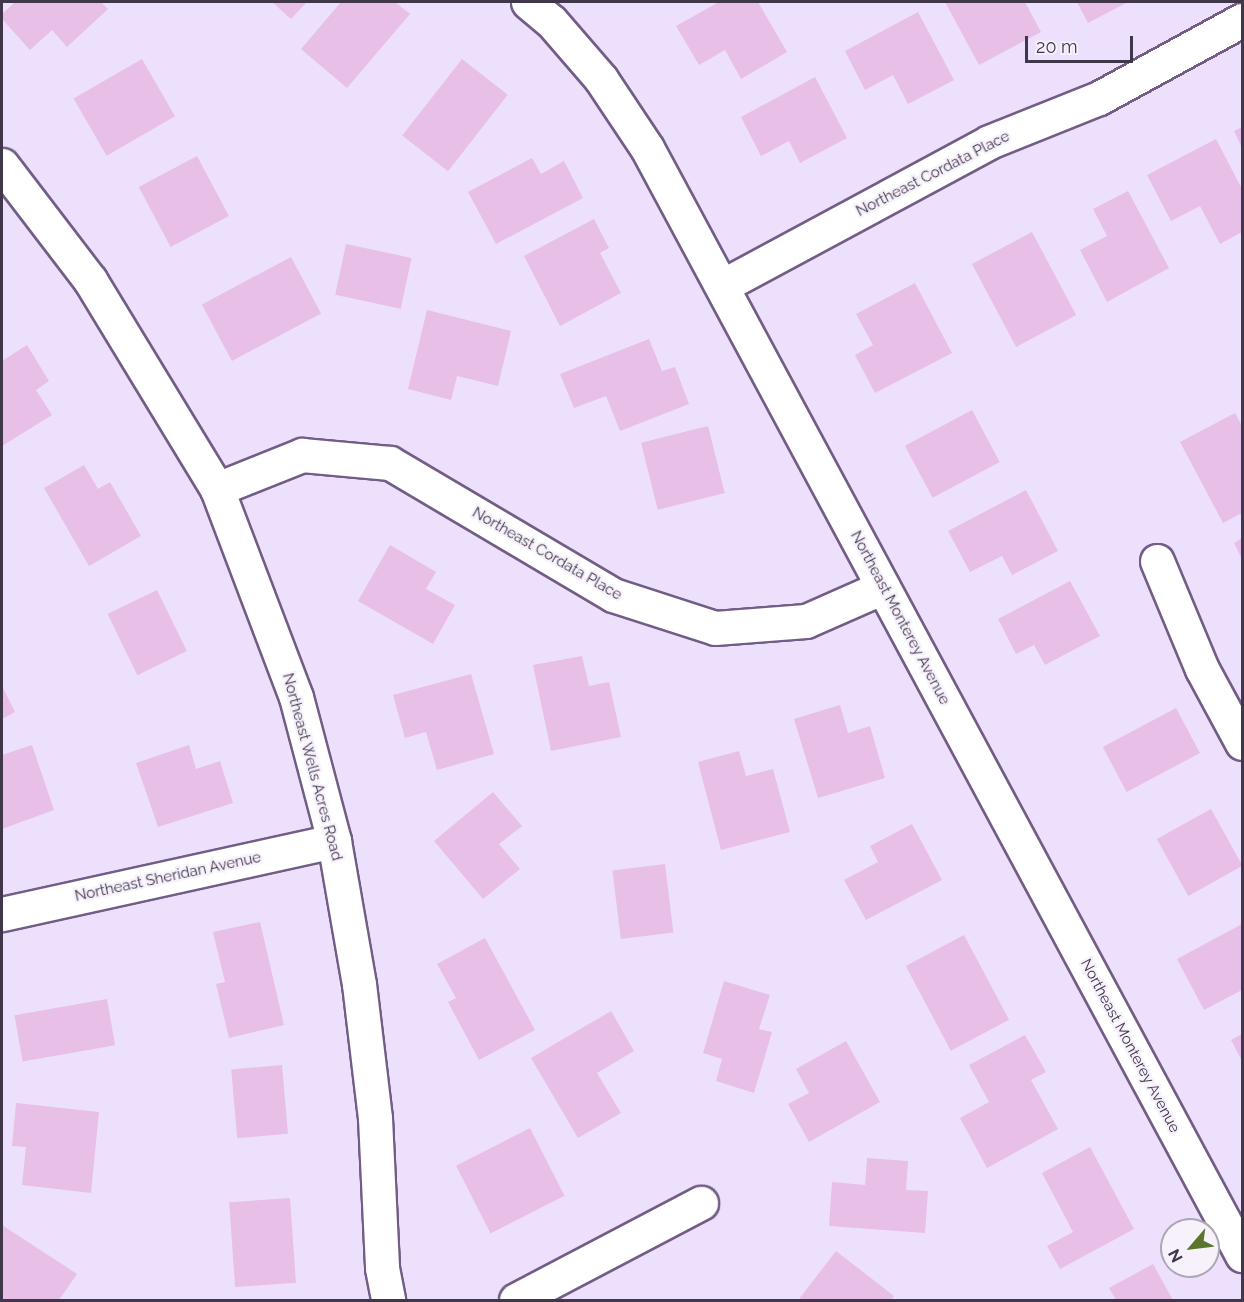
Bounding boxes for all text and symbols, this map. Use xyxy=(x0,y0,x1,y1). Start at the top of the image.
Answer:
scale bar xyxy=(1028,24,1136,62)
text: 20 m xyxy=(1036,36,1078,57)
street label: Northeast Cordata Place xyxy=(853,127,1013,221)
street label: Northeast Cordata Place xyxy=(469,504,625,604)
street label: Northeast Monterey Avenue xyxy=(846,528,954,708)
street label: Northeast Wells Acres Road xyxy=(278,671,346,863)
street label: Northeast Sheridan Avenue xyxy=(73,848,263,906)
street label: Northeast Monterey Avenue xyxy=(1076,956,1184,1136)
north arrow xyxy=(1160,1218,1220,1278)
text: N xyxy=(1164,1246,1187,1266)

